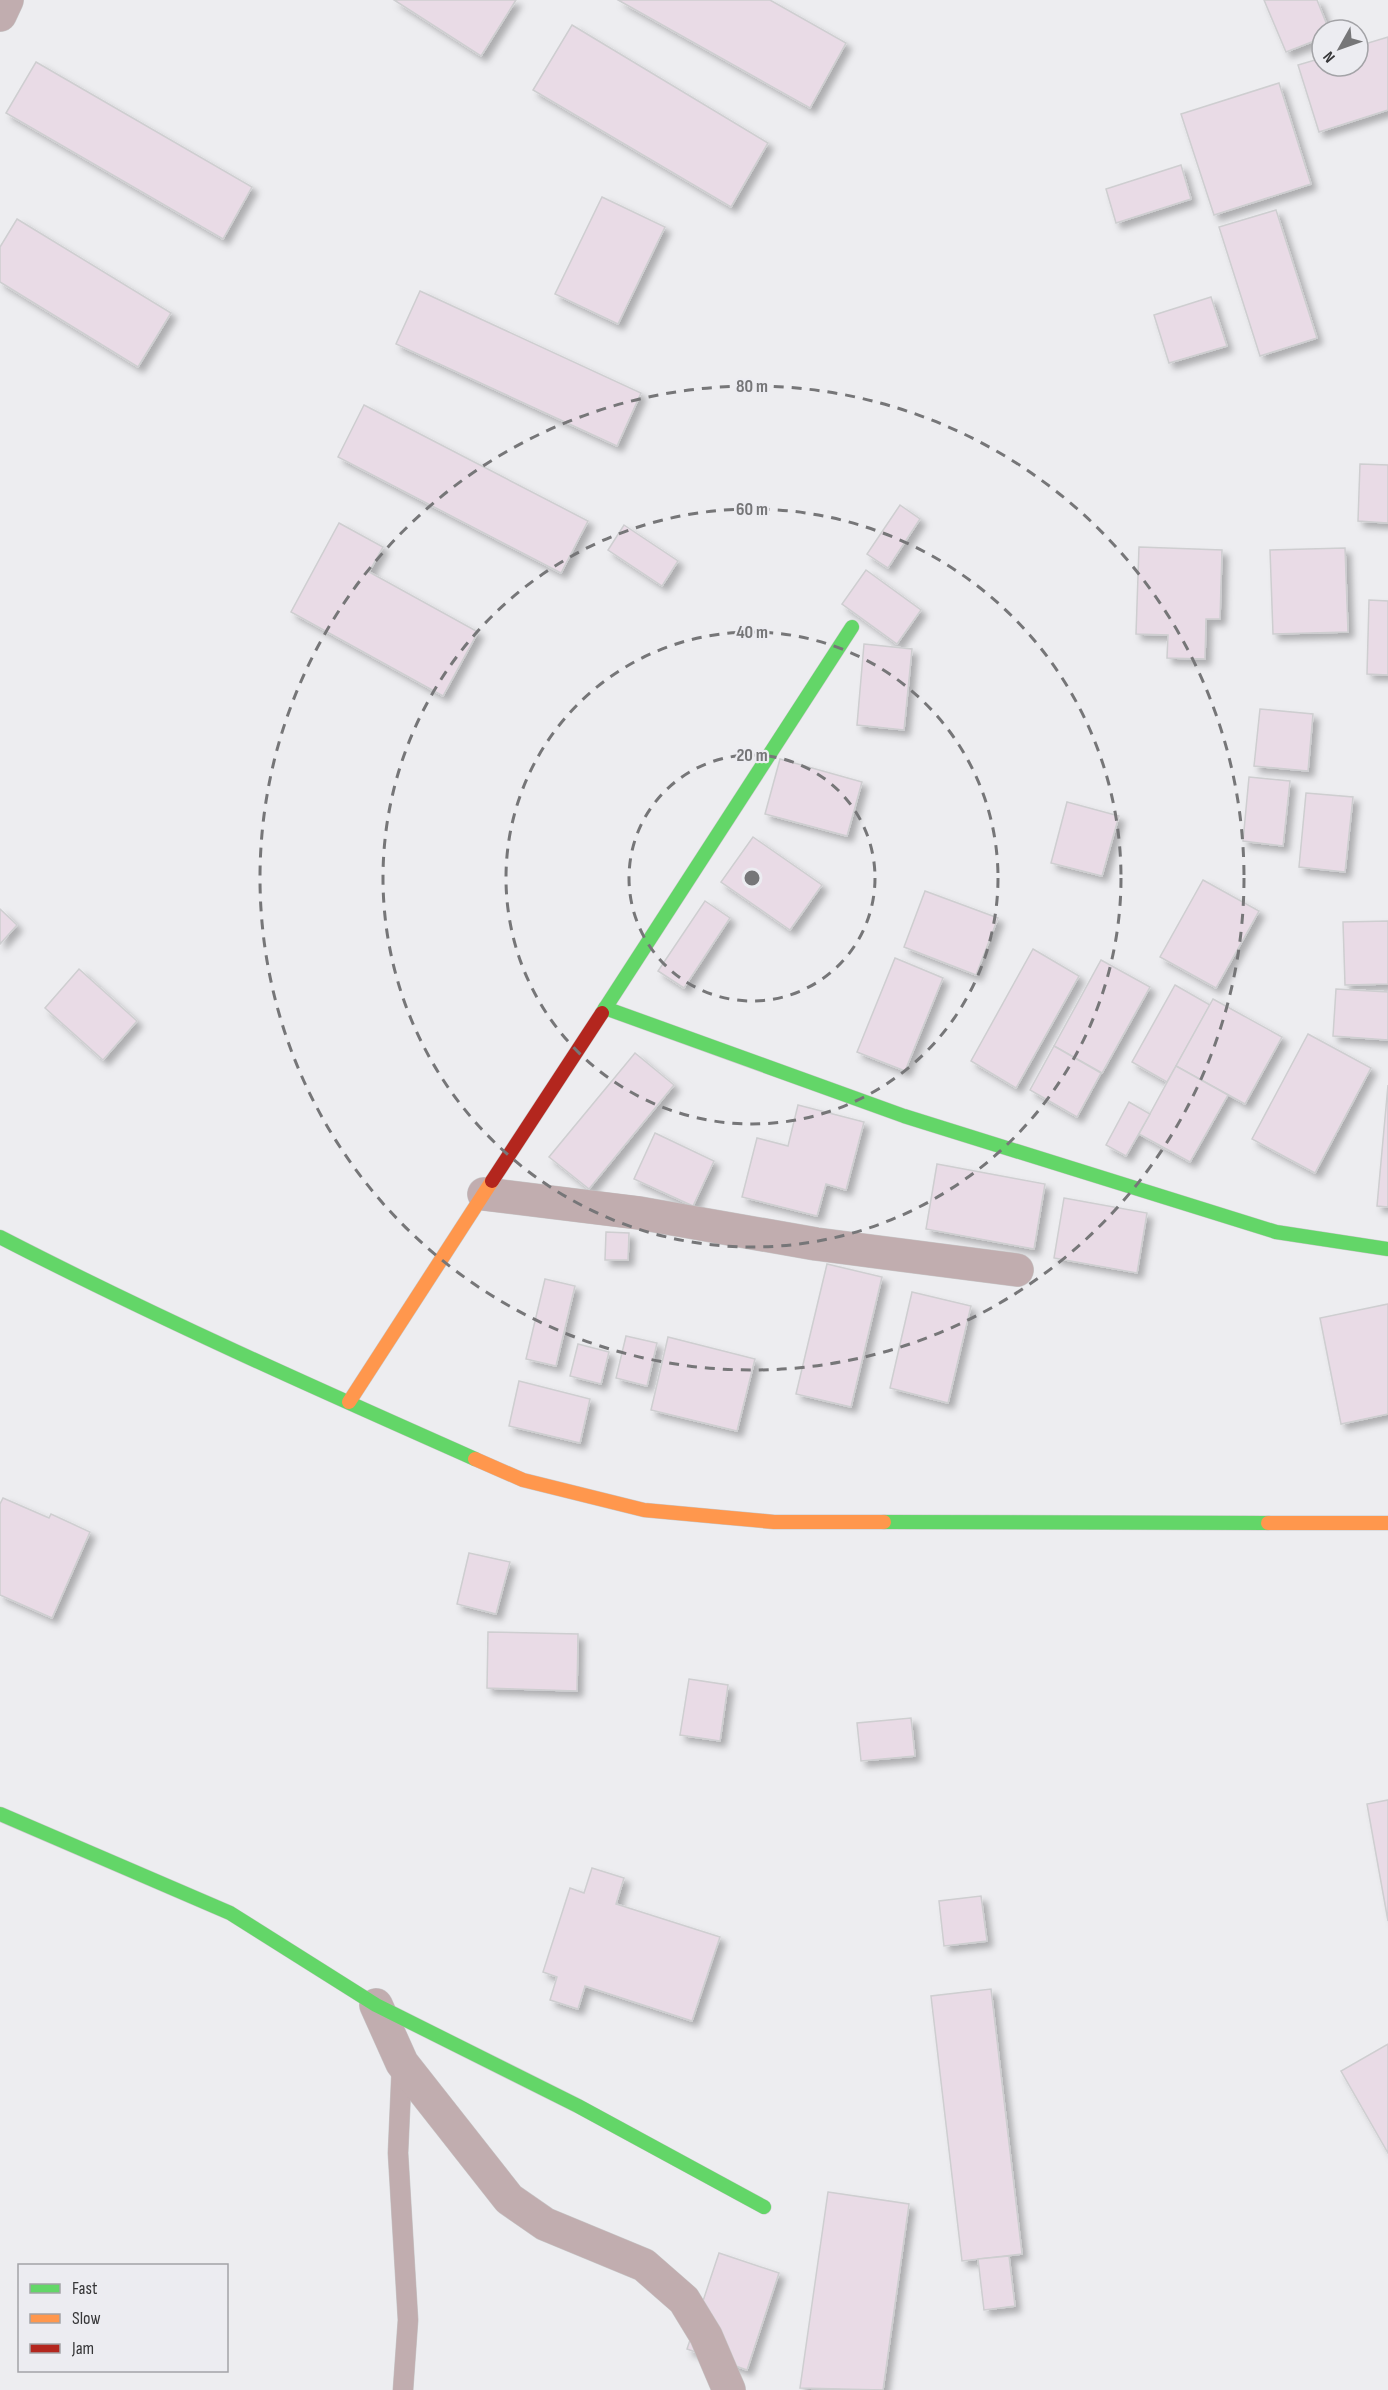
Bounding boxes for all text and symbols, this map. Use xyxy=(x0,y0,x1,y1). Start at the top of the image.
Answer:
north arrow xyxy=(1310,18,1370,78)
text: N xyxy=(1320,47,1340,66)
text: 80 m xyxy=(736,376,768,397)
text: 60 m xyxy=(736,499,768,520)
text: 40 m xyxy=(736,622,768,643)
text: 20 m xyxy=(736,745,768,766)
centre of rings xyxy=(742,868,762,888)
legend xyxy=(18,2264,228,2372)
text: Fast xyxy=(72,2278,98,2299)
text: Slow xyxy=(72,2308,101,2329)
text: Jam xyxy=(71,2338,94,2359)

